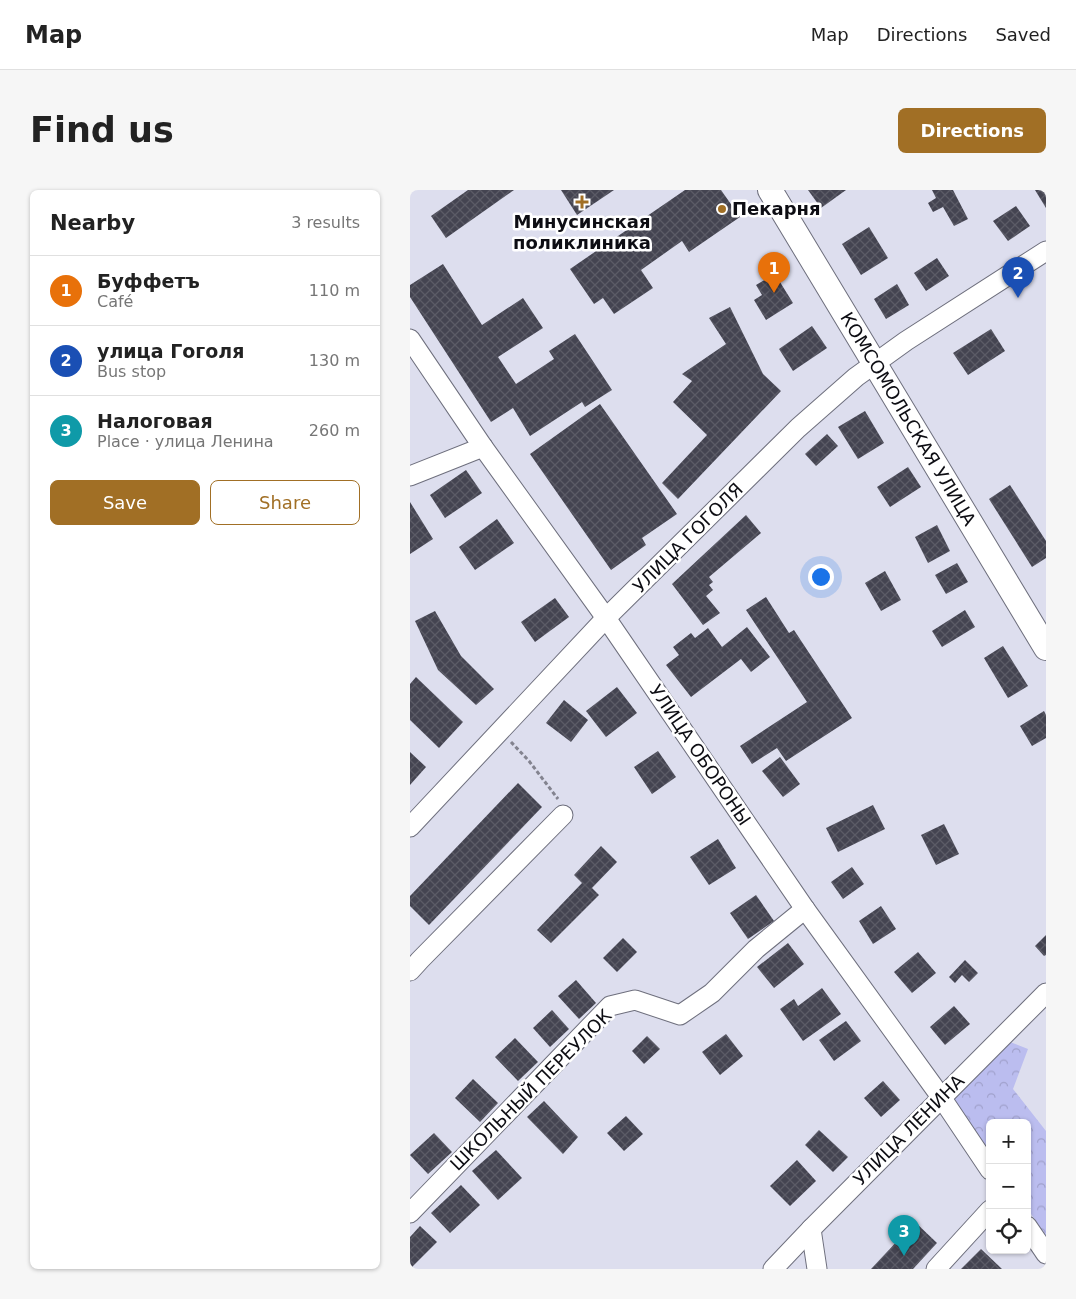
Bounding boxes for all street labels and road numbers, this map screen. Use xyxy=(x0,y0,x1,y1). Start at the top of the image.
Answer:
street label: КОМСОМОЛЬСКАЯ УЛИЦА xyxy=(836,308,981,530)
street label: УЛИЦА ГОГОЛЯ xyxy=(628,478,747,597)
street label: УЛИЦА ОБОРОНЫ xyxy=(646,680,755,829)
street label: ШКОЛЬНЫЙ ПЕРЕУЛОК xyxy=(446,1005,616,1175)
street label: УЛИЦА ЛЕНИНА xyxy=(849,1070,969,1189)

